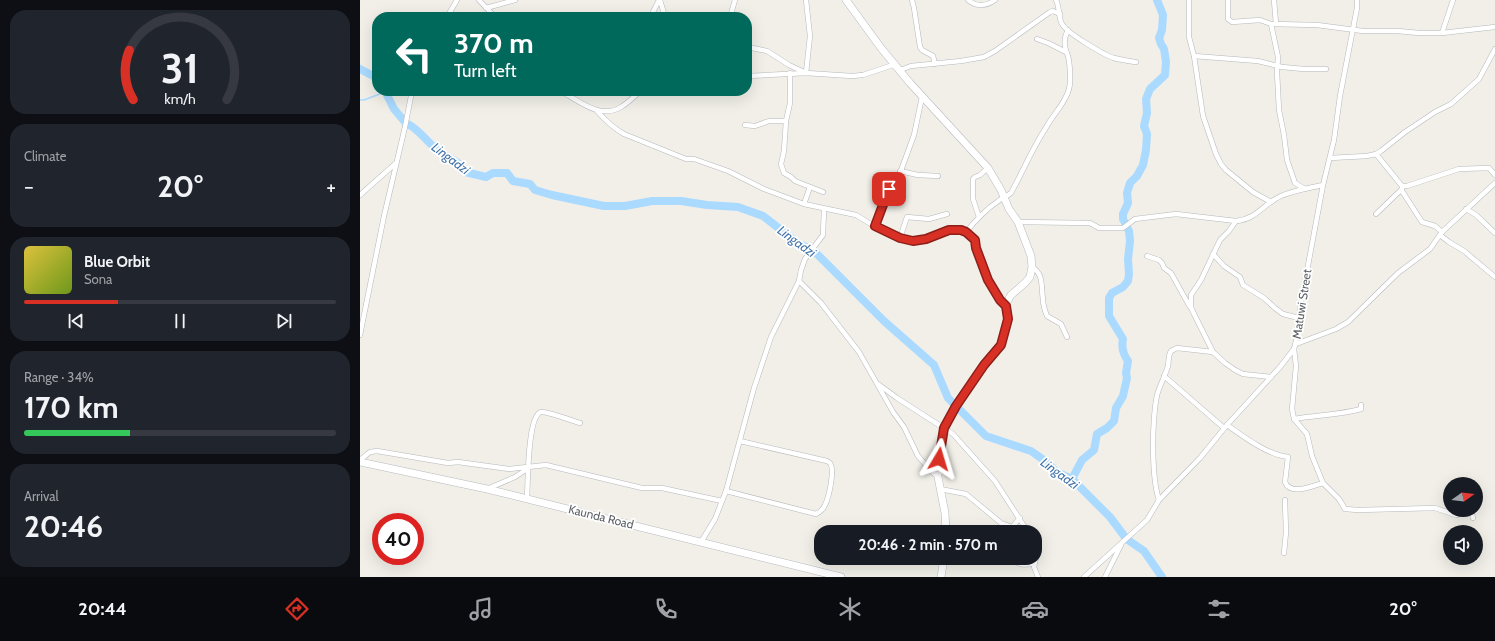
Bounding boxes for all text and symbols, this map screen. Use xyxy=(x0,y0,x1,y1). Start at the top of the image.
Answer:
text: 370 m xyxy=(454,26,534,60)
icon: left xyxy=(388,28,440,80)
text: 31 xyxy=(161,43,199,93)
text: Turn left xyxy=(454,60,517,82)
text: km/h xyxy=(164,90,196,108)
water label: Lingadzi xyxy=(429,138,473,178)
text: Climate xyxy=(24,148,66,164)
text: 20° xyxy=(157,168,203,205)
pin xyxy=(872,172,906,206)
text: − xyxy=(24,173,34,200)
text: + xyxy=(326,173,336,200)
icon: arrive xyxy=(878,178,900,200)
water label: Lingadzi xyxy=(775,222,820,260)
text: Blue Orbit xyxy=(84,253,150,271)
street label: Matuwi Street xyxy=(1289,268,1314,340)
text: Sona xyxy=(84,271,112,287)
icon: previous xyxy=(65,310,87,332)
icon: pause xyxy=(169,310,191,332)
icon: next xyxy=(273,310,295,332)
text: Range · 34% xyxy=(24,369,94,385)
text: 170 km xyxy=(24,389,119,426)
position arrow xyxy=(918,438,960,480)
water label: Lingadzi xyxy=(1038,454,1083,492)
north arrow xyxy=(1443,477,1483,517)
map controls xyxy=(1443,477,1483,565)
text: Arrival xyxy=(24,488,59,504)
street label: Kaunda Road xyxy=(567,501,635,532)
text: 20:46 xyxy=(24,508,103,545)
speed limit sign: 40 xyxy=(372,513,424,565)
button: sound xyxy=(1443,525,1483,565)
text: 20:46 · 2 min · 570 m xyxy=(859,536,997,554)
icon: directions xyxy=(283,595,311,623)
icon: music xyxy=(467,595,495,623)
icon: phone xyxy=(652,595,680,623)
icon: climate xyxy=(836,595,864,623)
icon: car xyxy=(1021,595,1049,623)
icon: filters xyxy=(1205,595,1233,623)
text: 20:44 xyxy=(78,598,127,620)
text: 20° xyxy=(1389,598,1417,620)

